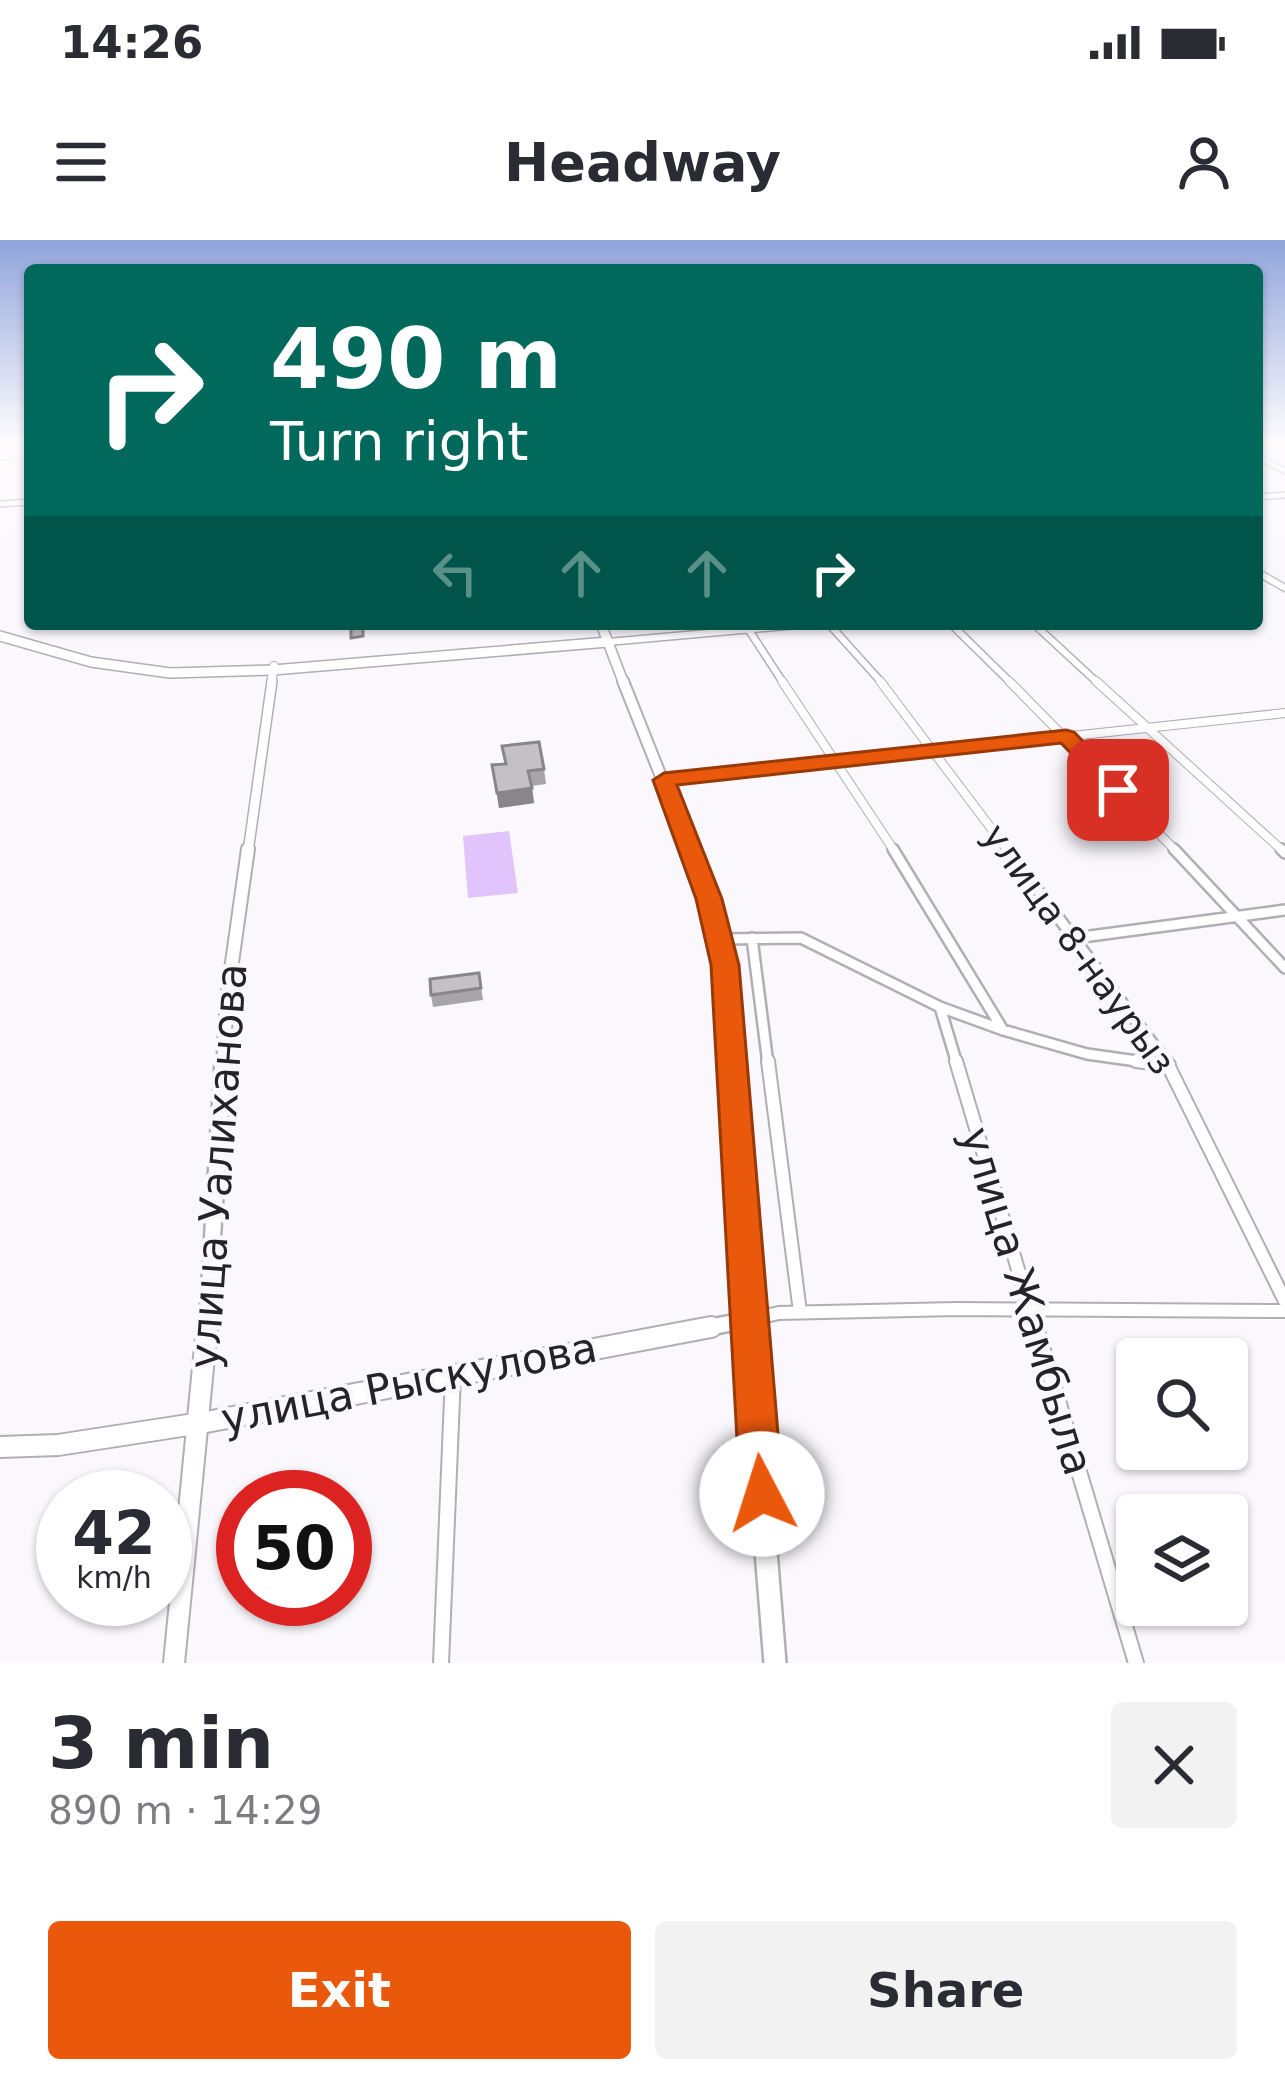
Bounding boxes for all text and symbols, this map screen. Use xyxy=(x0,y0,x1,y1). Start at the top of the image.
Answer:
text: 14:26 xyxy=(60,16,203,69)
icon: menu xyxy=(48,129,114,195)
icon: person xyxy=(1171,129,1237,195)
text: Headway xyxy=(504,131,781,194)
text: 490 m xyxy=(270,310,562,408)
icon: right xyxy=(72,312,228,468)
text: Turn right xyxy=(270,410,529,473)
icon: left xyxy=(422,540,488,606)
icon: ahead xyxy=(548,540,614,606)
icon: ahead xyxy=(674,540,740,606)
icon: right xyxy=(800,540,866,606)
pin xyxy=(1067,739,1169,841)
icon: arrive xyxy=(1085,757,1151,823)
street label: улица 8-наурыз xyxy=(975,816,1183,1082)
street label: улица Уалиханова xyxy=(179,962,257,1370)
street label: улица Жамбыла xyxy=(951,1121,1103,1481)
street label: улица Рыскулова xyxy=(217,1323,601,1443)
map controls xyxy=(1116,1338,1248,1626)
button: search xyxy=(1116,1338,1248,1470)
position arrow xyxy=(699,1431,825,1557)
speed limit sign: 50 xyxy=(216,1470,372,1626)
button: layers xyxy=(1116,1494,1248,1626)
text: 42 xyxy=(72,1498,156,1568)
text: km/h xyxy=(76,1560,152,1595)
text: 3 min xyxy=(48,1701,274,1785)
button: close xyxy=(1111,1702,1237,1828)
text: 890 m · 14:29 xyxy=(48,1788,322,1833)
button: Exit xyxy=(48,1921,631,2059)
button: Share xyxy=(655,1921,1237,2059)

